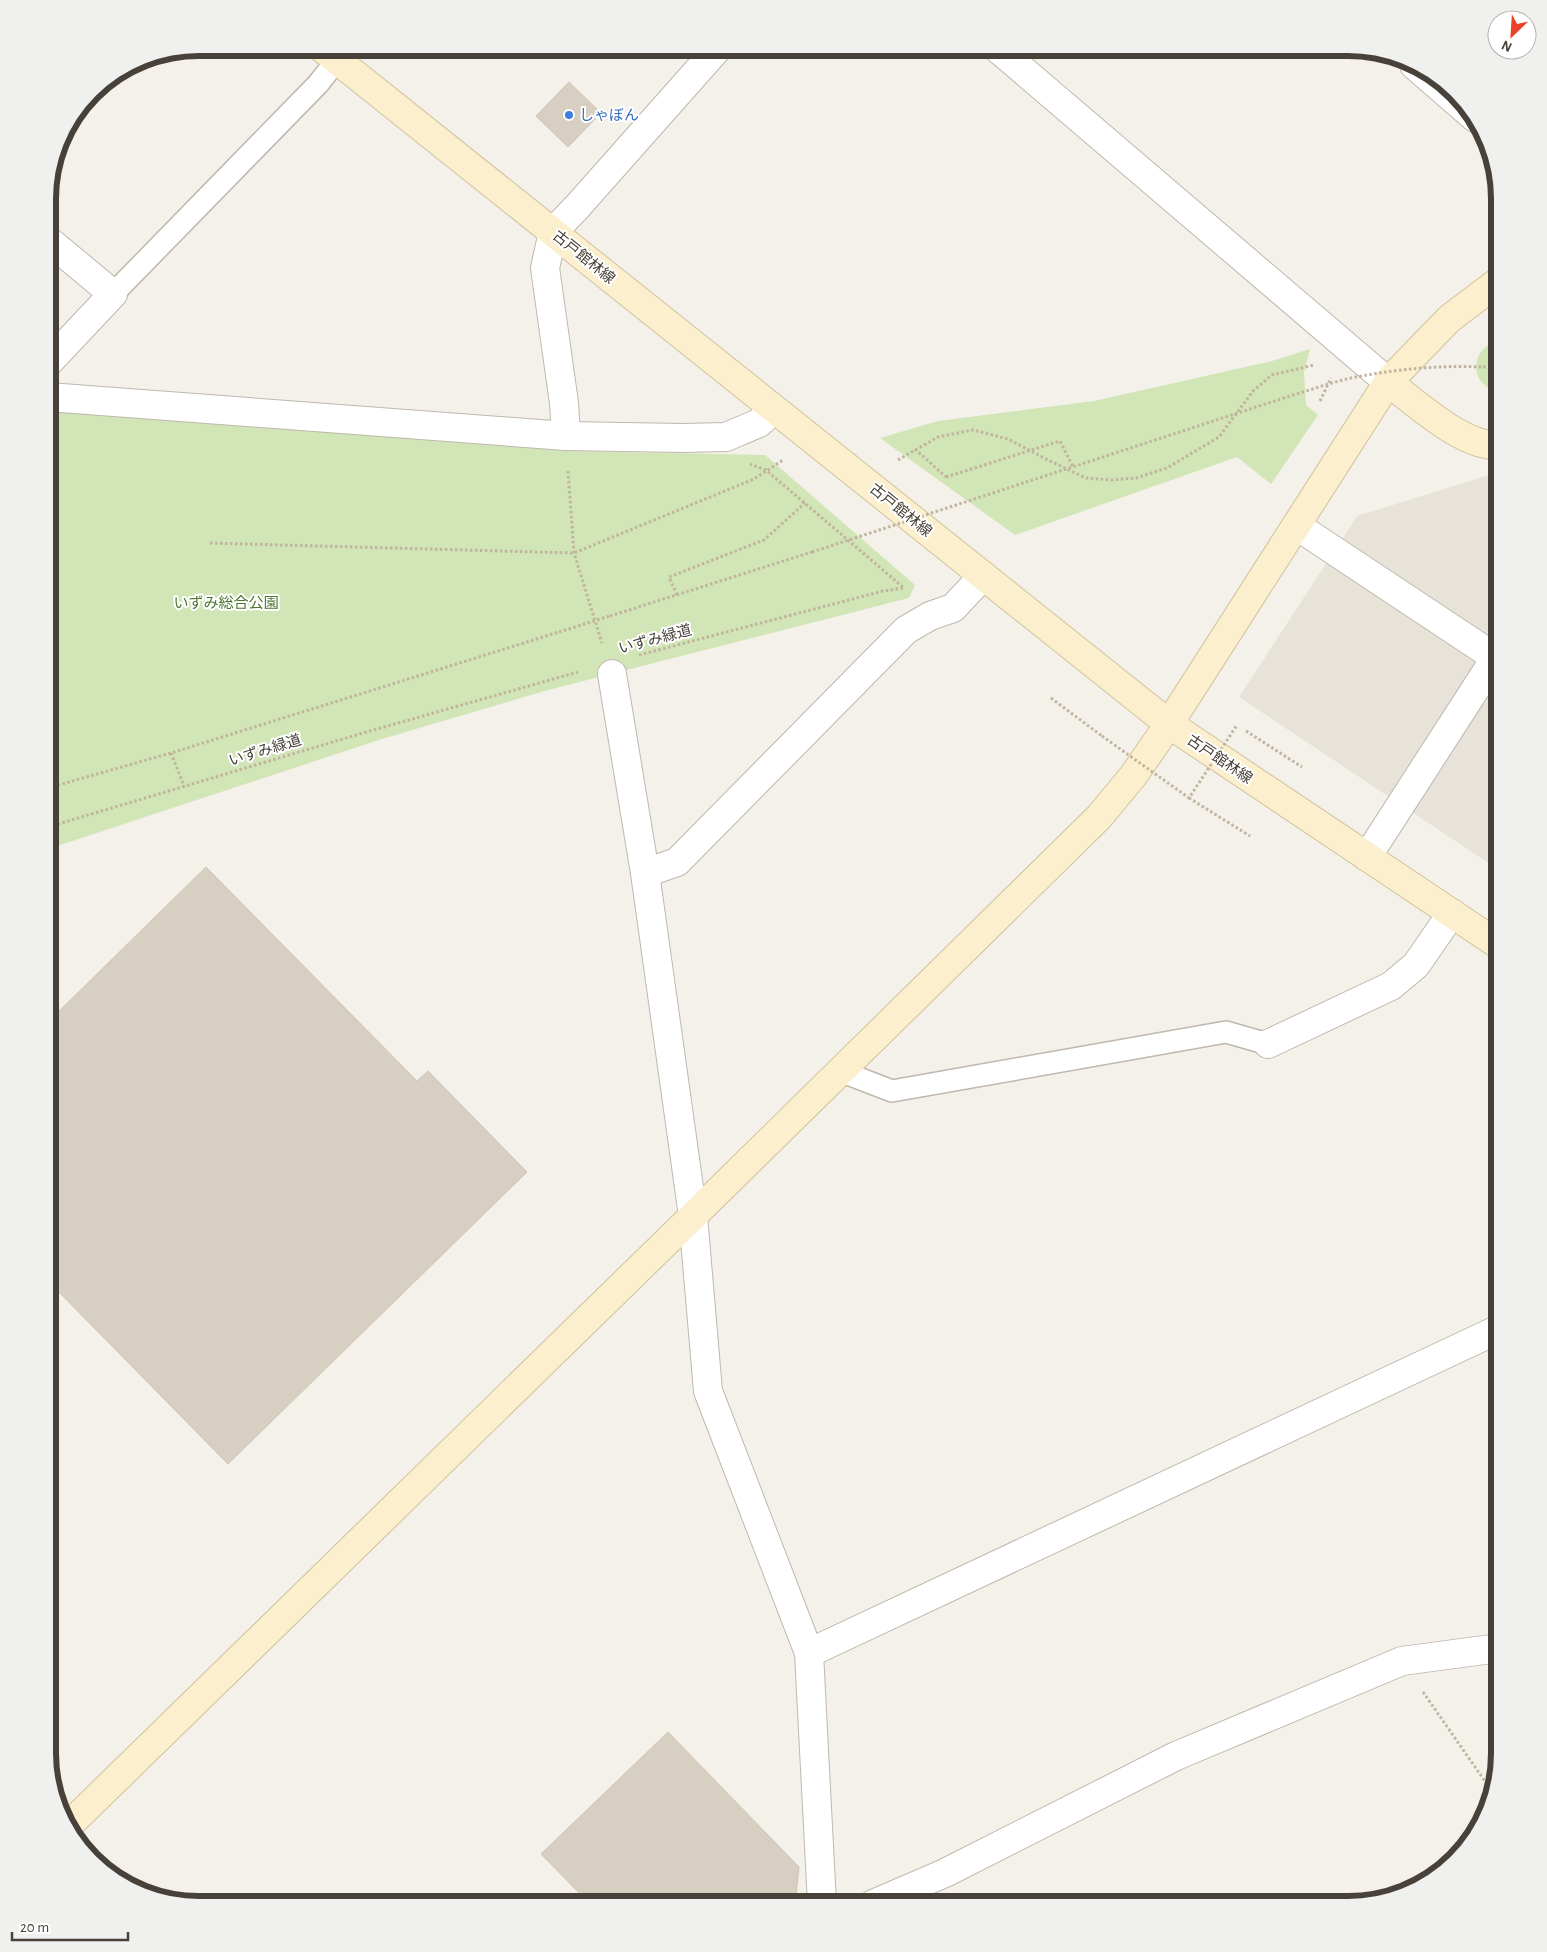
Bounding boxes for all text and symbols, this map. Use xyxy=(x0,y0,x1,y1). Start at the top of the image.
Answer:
north arrow xyxy=(1487,10,1537,60)
text: N xyxy=(1500,37,1514,54)
place label: しゃぼん xyxy=(579,107,639,123)
marker: しゃぼん xyxy=(563,109,575,121)
street label: 古戸館林線 xyxy=(550,227,618,287)
street label: 古戸館林線 xyxy=(867,480,935,540)
park label: いずみ総合公園 xyxy=(173,595,279,611)
street label: いずみ緑道 xyxy=(617,622,693,656)
street label: いずみ緑道 xyxy=(227,731,303,769)
street label: 古戸館林線 xyxy=(1184,731,1256,787)
scale bar xyxy=(12,1910,129,1942)
text: 20 m xyxy=(20,1920,49,1935)

